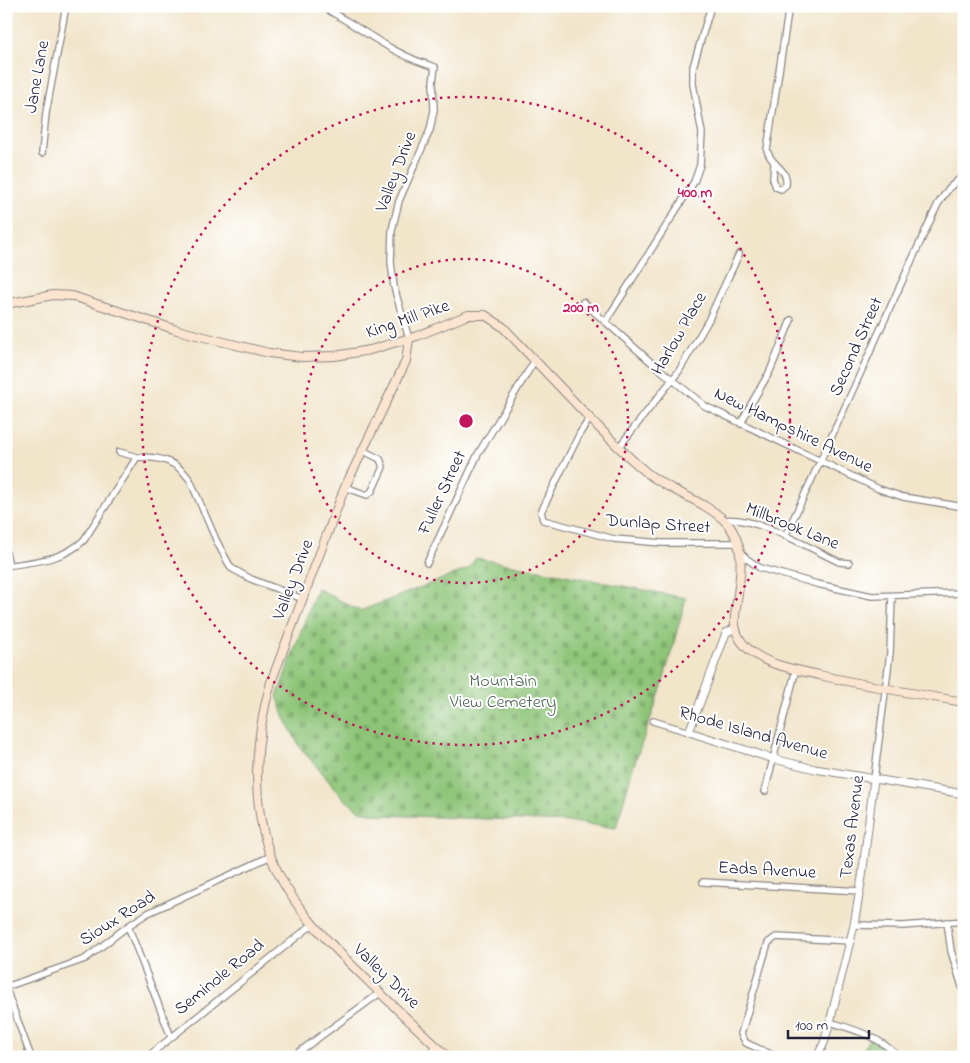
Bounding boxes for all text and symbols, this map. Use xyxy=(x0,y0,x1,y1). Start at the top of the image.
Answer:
street label: Jane Lane xyxy=(19,38,57,115)
street label: Valley Drive xyxy=(369,127,425,217)
text: 400 m xyxy=(677,182,713,204)
street label: Harlow Place xyxy=(646,287,715,381)
street label: King Mill Pike xyxy=(363,293,454,347)
street label: Second Street xyxy=(824,293,890,401)
text: 200 m xyxy=(562,297,599,319)
street label: New Hampshire Avenue xyxy=(709,381,877,481)
centre of rings xyxy=(457,412,475,430)
street label: Fuller Street xyxy=(412,447,474,540)
street label: Millbrook Lane xyxy=(741,496,844,558)
street label: Dunlap Street xyxy=(604,508,711,542)
street label: Valley Drive xyxy=(266,535,322,625)
park label: Mountain View Cemetery xyxy=(449,669,556,716)
street label: Rhode Island Avenue xyxy=(675,700,831,768)
street label: Texas Avenue xyxy=(834,773,872,880)
street label: Eads Avenue xyxy=(717,855,818,887)
street label: Sioux Road xyxy=(75,885,161,953)
street label: Seminole Road xyxy=(169,934,271,1022)
street label: Valley Drive xyxy=(346,938,426,1016)
scale bar xyxy=(788,1008,869,1040)
text: 100 m xyxy=(795,1015,828,1037)

